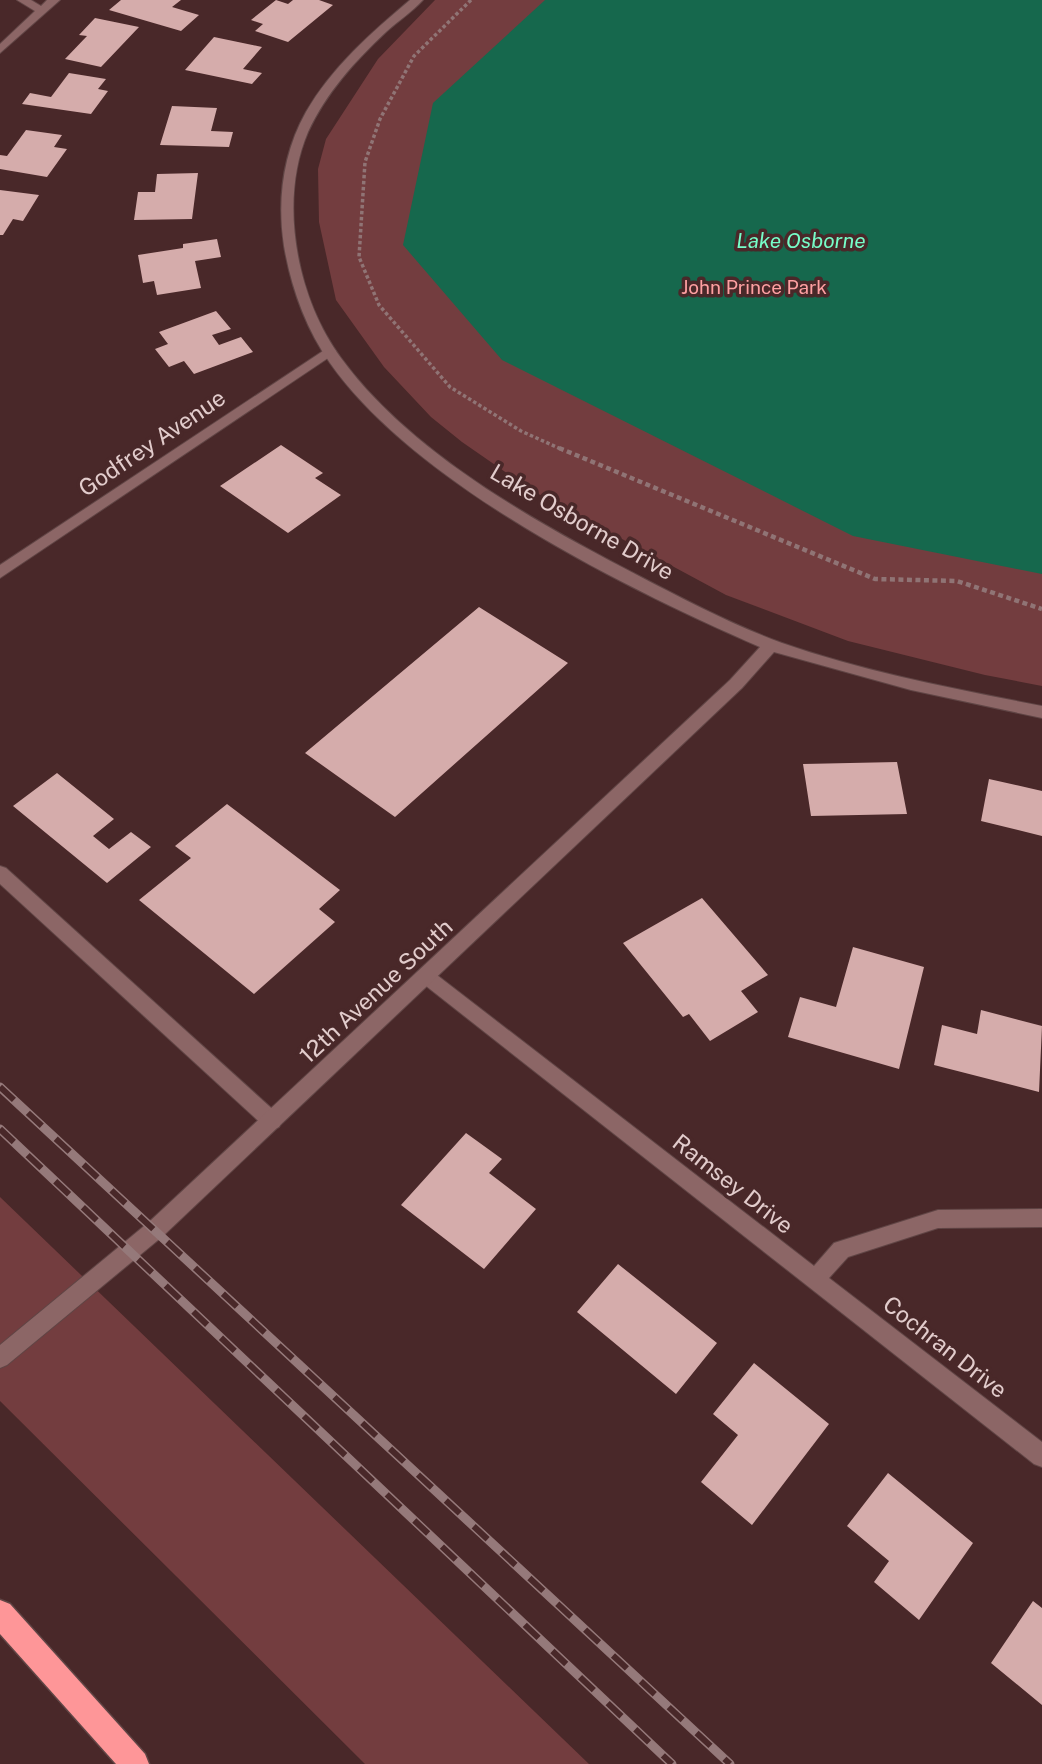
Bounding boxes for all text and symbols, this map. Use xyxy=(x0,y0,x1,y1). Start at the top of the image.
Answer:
water label: Lake Osborne xyxy=(736,228,866,253)
park label: John Prince Park xyxy=(681,276,827,298)
street label: Godfrey Avenue xyxy=(73,384,230,502)
street label: Lake Osborne Drive xyxy=(486,458,679,585)
street label: 12th Avenue South xyxy=(294,913,458,1068)
street label: Ramsey Drive xyxy=(668,1128,799,1239)
street label: Cochran Drive xyxy=(878,1290,1013,1403)

